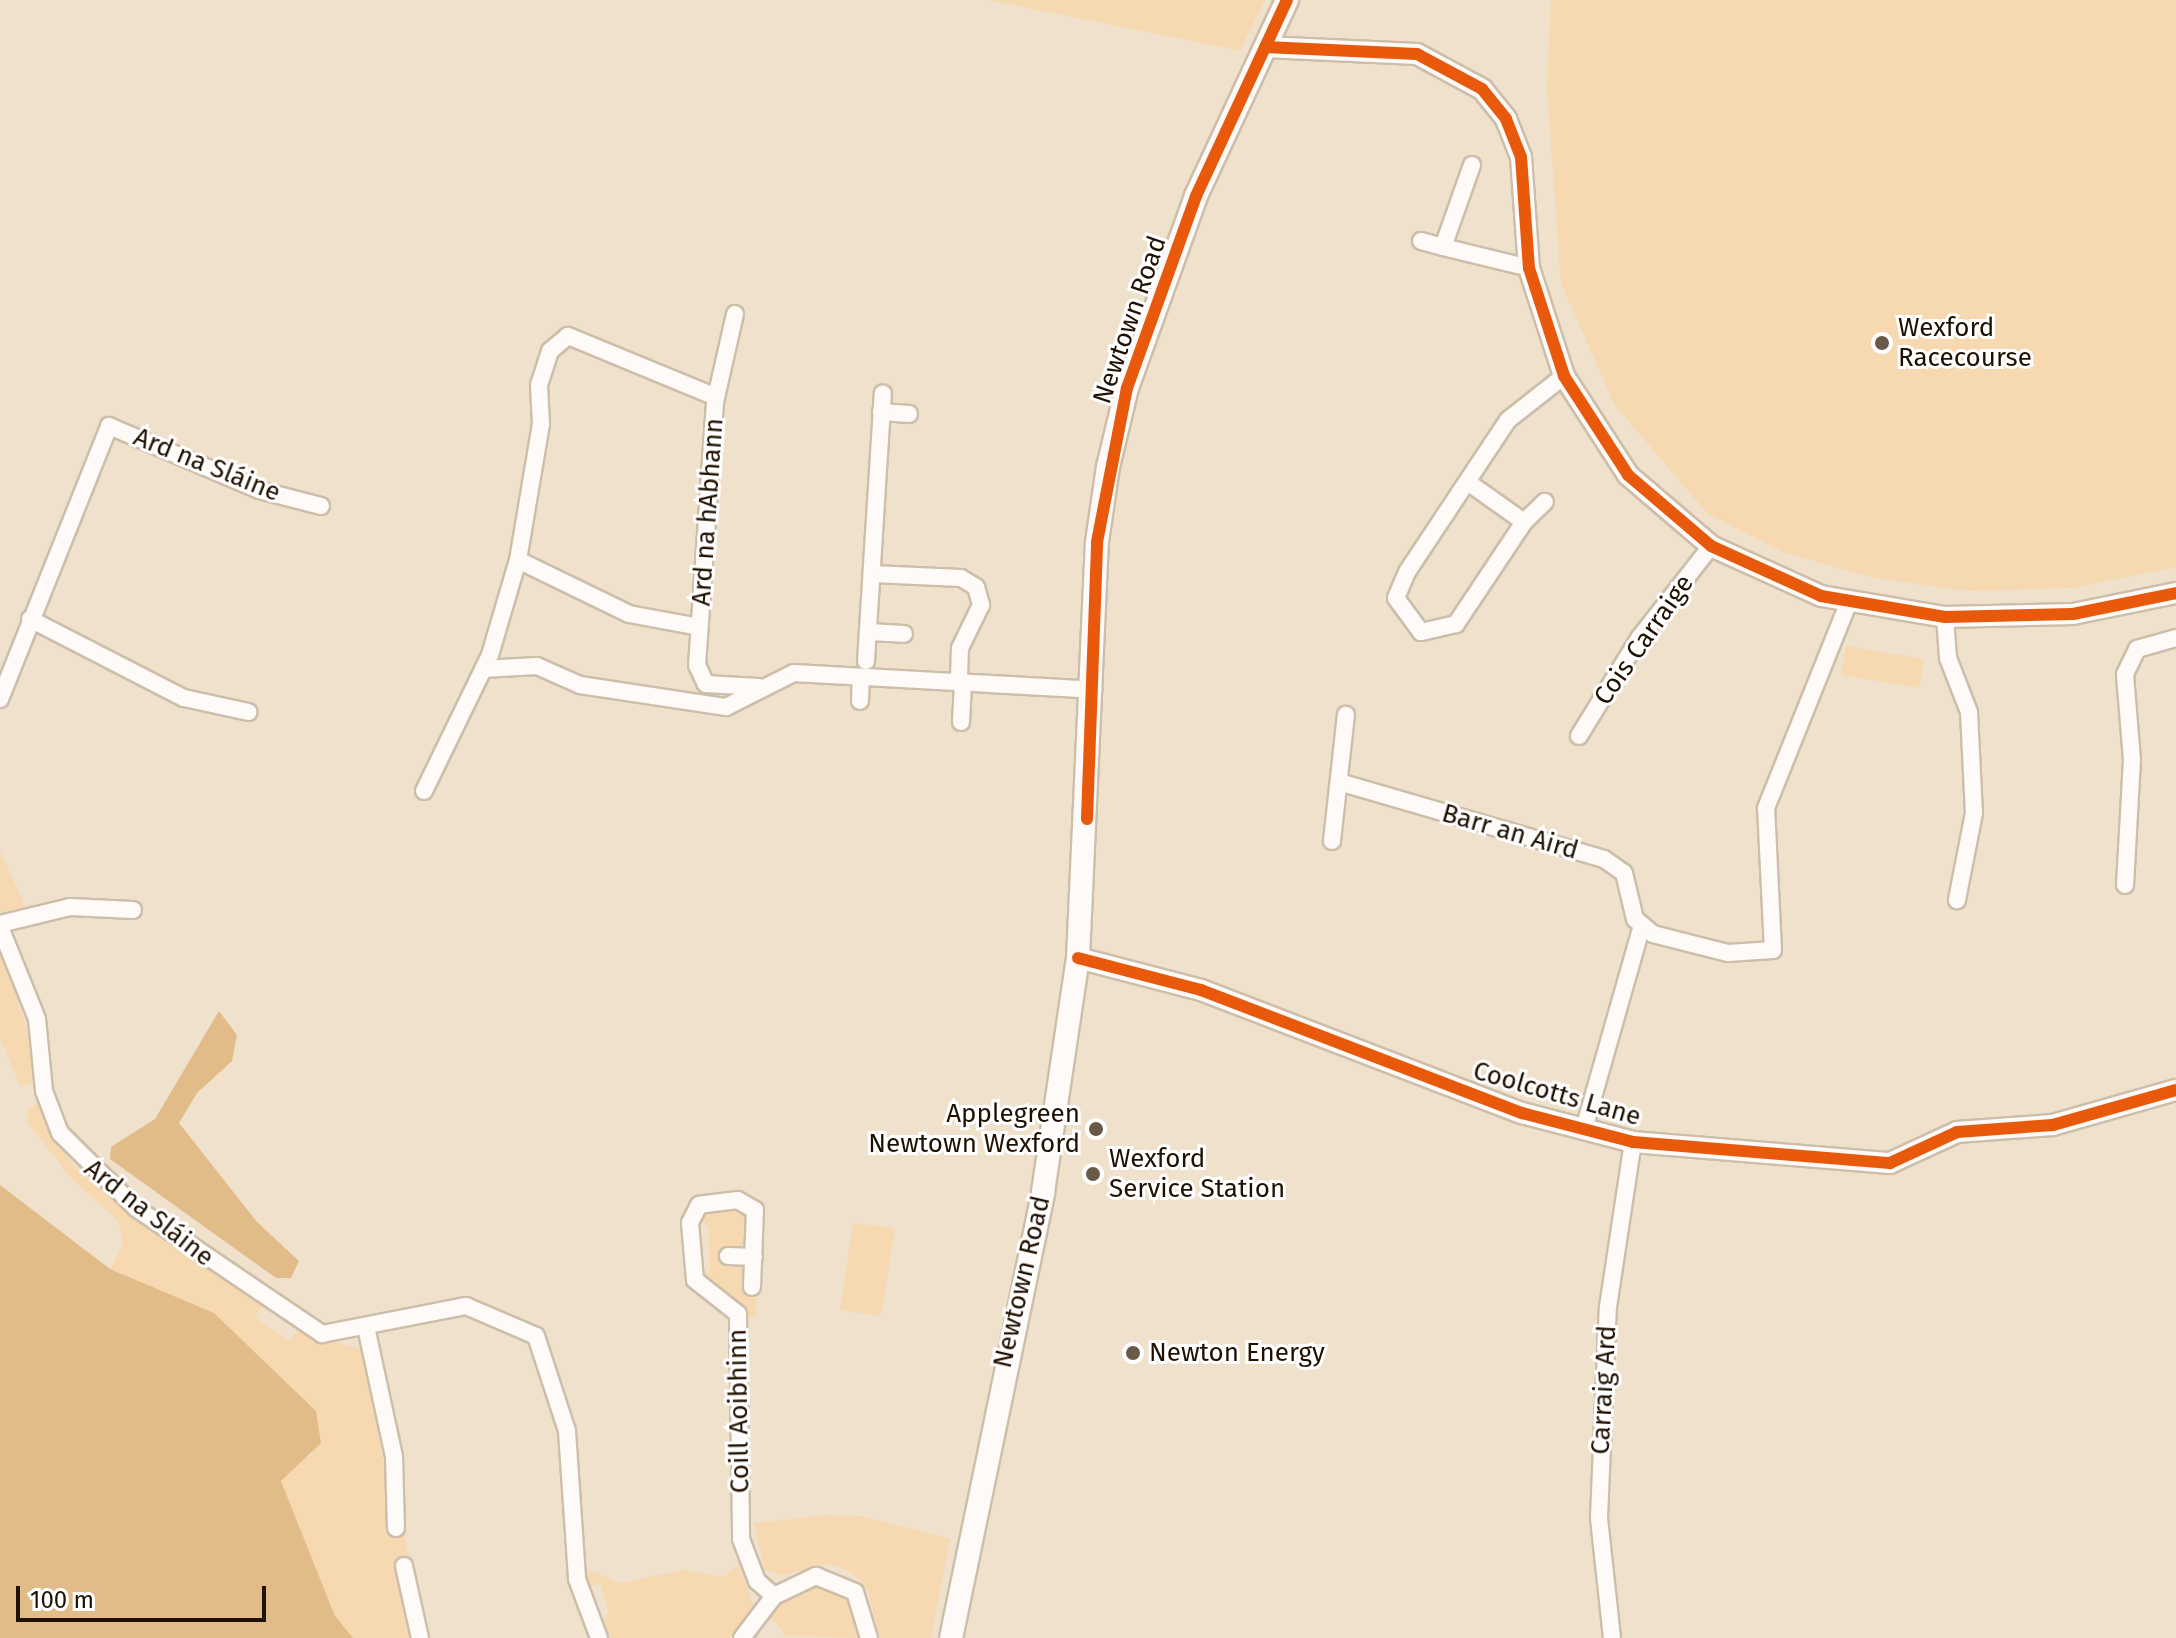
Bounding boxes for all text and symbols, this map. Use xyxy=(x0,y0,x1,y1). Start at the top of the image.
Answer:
street label: Newtown Road xyxy=(1087,232,1173,408)
place label: Wexford Racecourse xyxy=(1898,312,2032,374)
marker: Wexford Racecourse xyxy=(1873,334,1891,352)
street label: Ard na hAbhann xyxy=(686,417,730,607)
street label: Ard na Sláine xyxy=(129,421,285,509)
street label: Cois Carraige xyxy=(1588,569,1700,711)
street label: Barr an Aird xyxy=(1438,798,1582,866)
street label: Coolcotts Lane xyxy=(1470,1055,1644,1133)
place label: Applegreen Newtown Wexford xyxy=(868,1098,1080,1160)
marker: Applegreen Newtown Wexford xyxy=(1087,1120,1105,1138)
place label: Wexford Service Station xyxy=(1109,1143,1285,1204)
street label: Ard na Sláine xyxy=(78,1153,220,1273)
marker: Wexford Service Station xyxy=(1084,1165,1102,1183)
street label: Newtown Road xyxy=(987,1193,1057,1371)
street label: Carraig Ard xyxy=(1585,1325,1623,1455)
street label: Coill Aoibhinn xyxy=(722,1328,756,1494)
place label: Newton Energy xyxy=(1149,1337,1325,1369)
marker: Newton Energy xyxy=(1124,1344,1142,1362)
scale bar xyxy=(20,1570,270,1620)
text: 100 m xyxy=(30,1586,94,1614)

